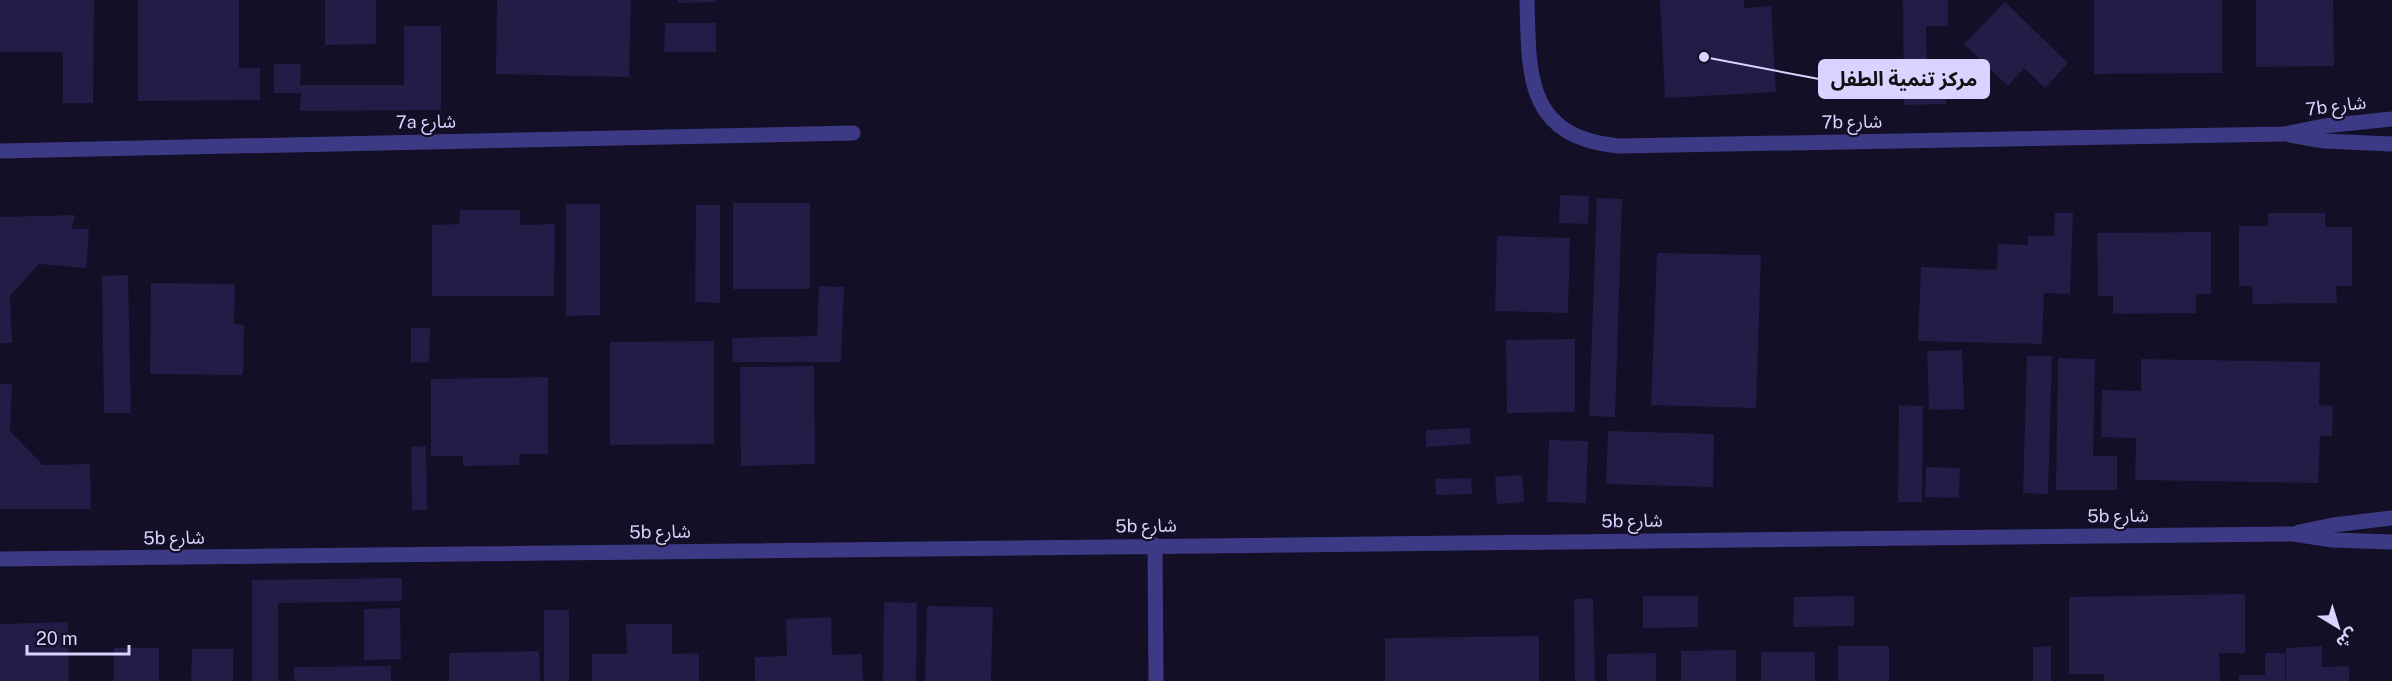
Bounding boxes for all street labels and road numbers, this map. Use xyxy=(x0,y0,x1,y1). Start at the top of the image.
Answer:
street label: 7b شارع xyxy=(2305,91,2368,124)
street label: 7a شارع xyxy=(396,110,456,137)
street label: 7b شارع xyxy=(1821,110,1883,137)
street label: 5b شارع xyxy=(2087,504,2149,531)
street label: 5b شارع xyxy=(1601,509,1663,536)
street label: 5b شارع xyxy=(1115,514,1177,541)
street label: 5b شارع xyxy=(629,520,691,547)
street label: 5b شارع xyxy=(143,526,205,553)

